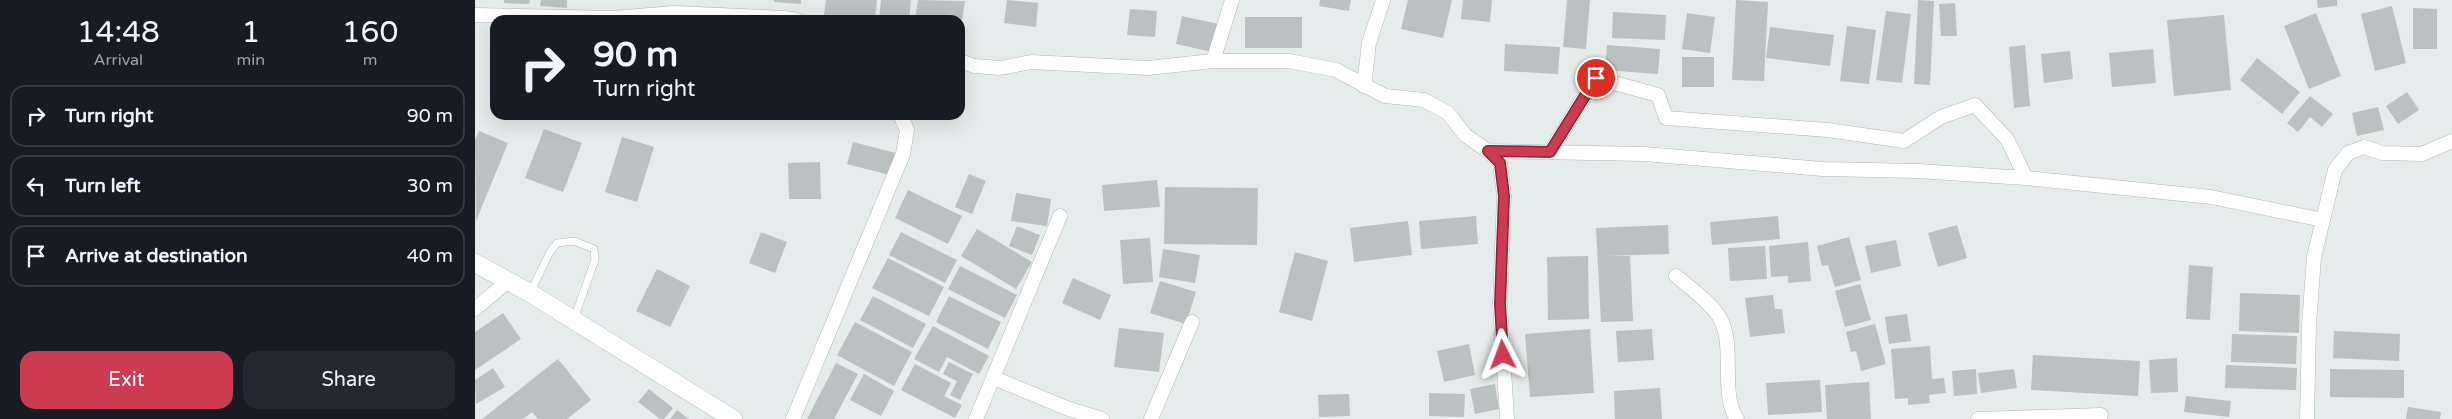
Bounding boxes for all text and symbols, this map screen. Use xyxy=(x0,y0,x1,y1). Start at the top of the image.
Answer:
text: 14:48 xyxy=(77,14,160,51)
text: 1 xyxy=(241,14,260,51)
text: 160 xyxy=(342,14,398,51)
text: 90 m xyxy=(593,34,678,76)
icon: right xyxy=(510,35,575,100)
text: Arrival xyxy=(94,50,143,70)
text: min xyxy=(237,50,265,70)
text: m xyxy=(363,50,377,70)
pin xyxy=(1575,57,1617,99)
icon: arrive xyxy=(1582,64,1610,92)
text: Turn right xyxy=(593,76,695,102)
icon: right xyxy=(22,102,50,130)
text: Turn right xyxy=(65,105,153,127)
text: 90 m xyxy=(407,105,453,127)
icon: left xyxy=(22,172,50,200)
text: Turn left xyxy=(65,175,141,197)
text: 30 m xyxy=(407,175,453,197)
icon: arrive xyxy=(22,242,50,270)
text: Arrive at destination xyxy=(65,245,248,267)
text: 40 m xyxy=(407,245,453,267)
position arrow xyxy=(1476,328,1528,380)
button: Exit xyxy=(20,351,233,409)
button: Share xyxy=(243,351,455,409)

